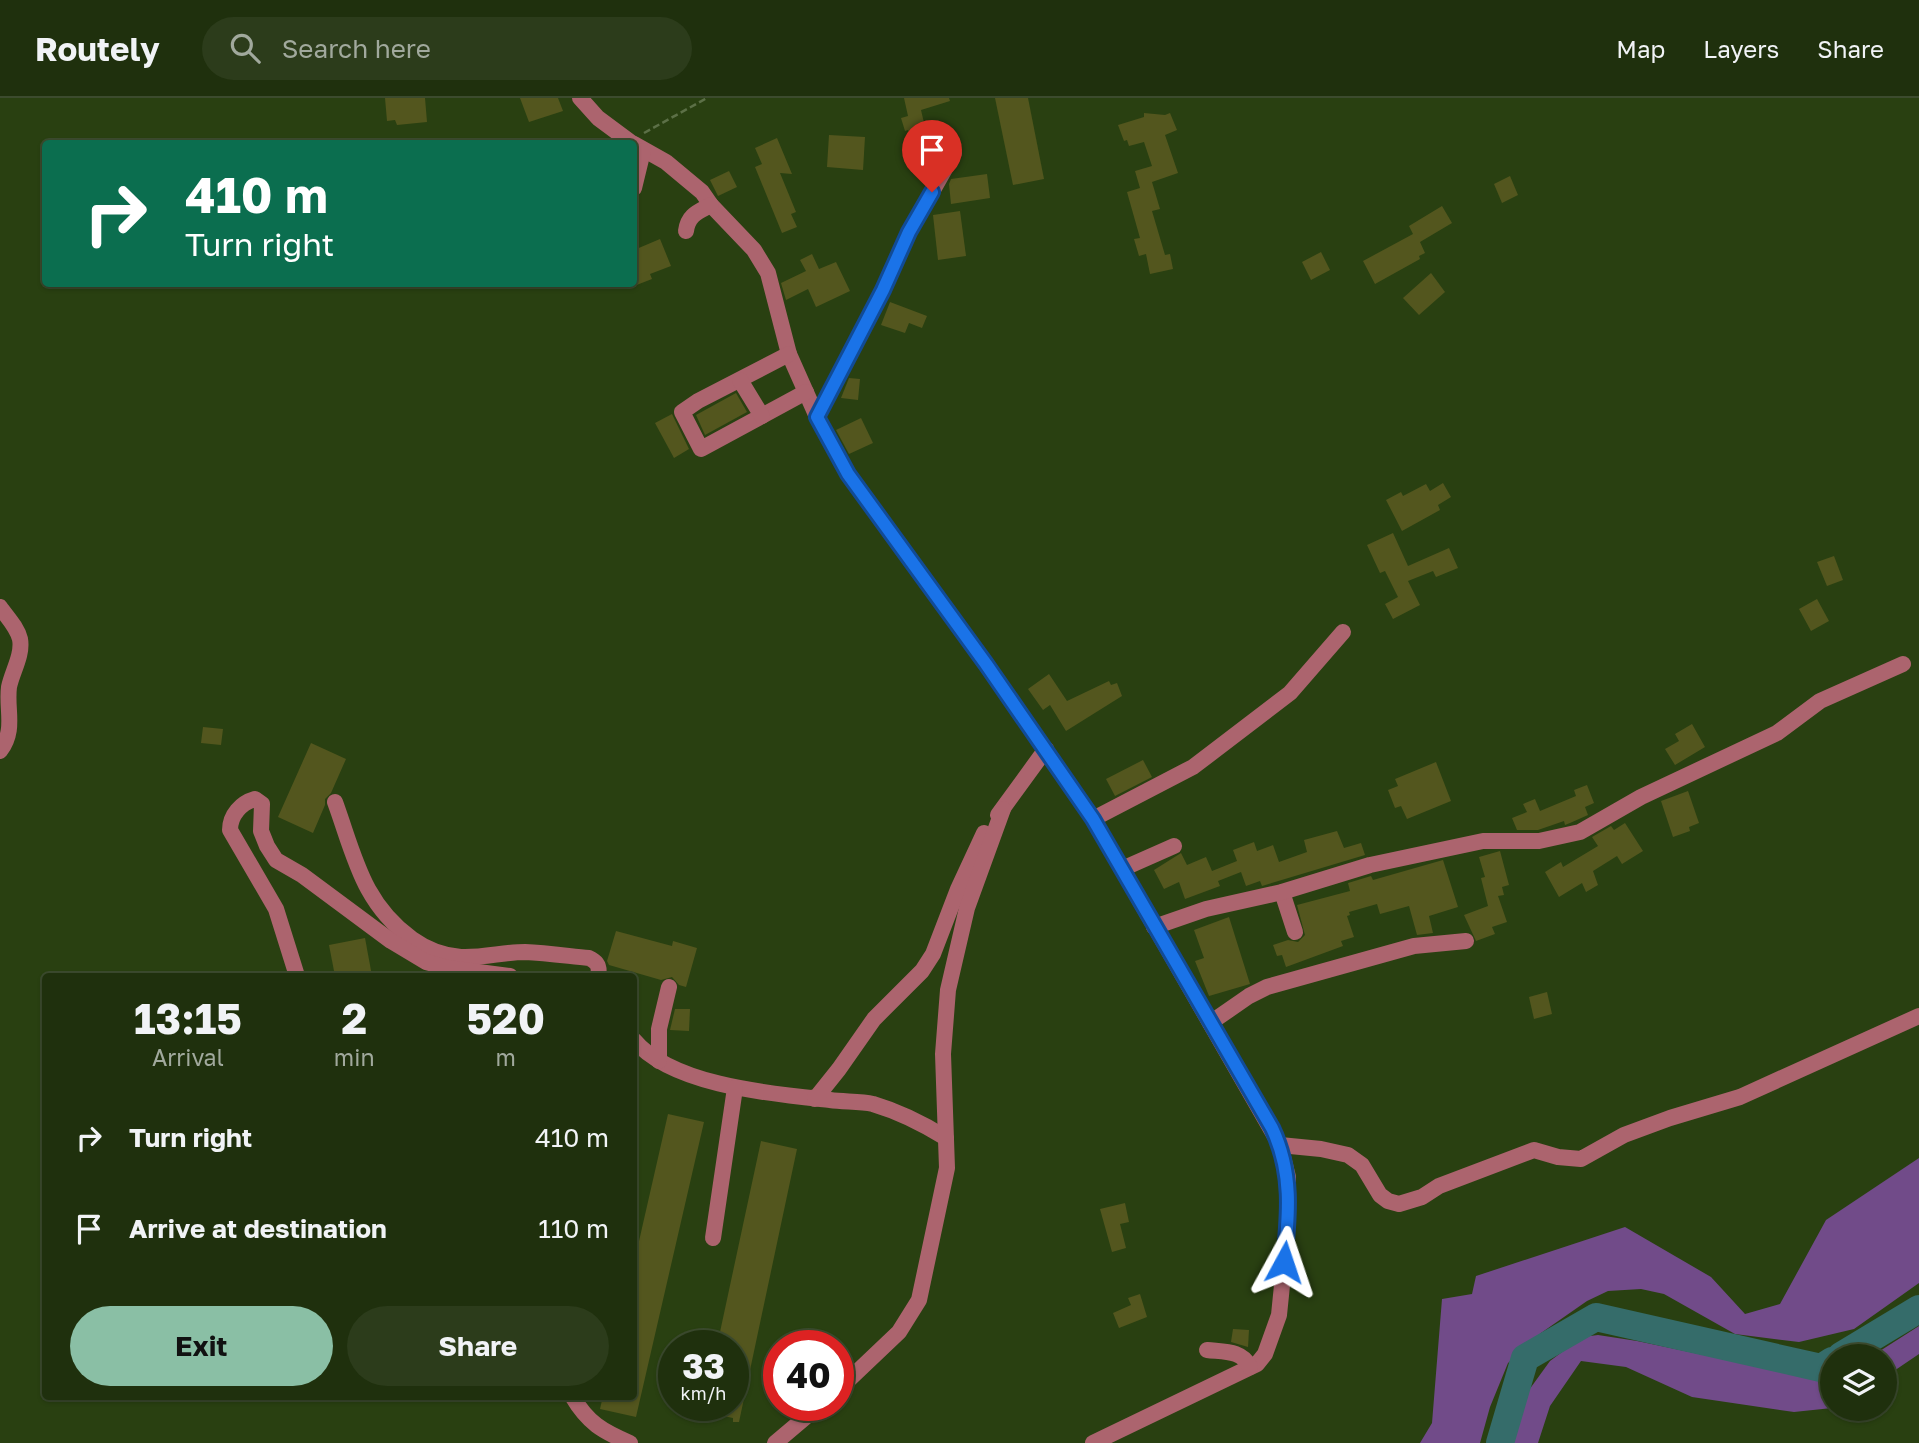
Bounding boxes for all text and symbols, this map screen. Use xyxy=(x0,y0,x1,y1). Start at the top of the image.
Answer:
search box xyxy=(202,17,692,80)
text: Routely xyxy=(35,29,160,68)
icon: search xyxy=(226,29,264,67)
text: Search here xyxy=(282,33,431,64)
text: Map xyxy=(1616,34,1665,63)
text: Layers xyxy=(1703,34,1779,63)
text: Share xyxy=(1817,34,1884,63)
pin xyxy=(902,120,962,192)
icon: arrive xyxy=(913,131,951,169)
text: 410 m xyxy=(185,165,328,224)
icon: right xyxy=(70,168,161,259)
text: Turn right xyxy=(185,225,334,263)
text: 13:15 xyxy=(134,993,242,1043)
text: 2 xyxy=(341,993,367,1043)
text: 520 xyxy=(466,993,545,1043)
text: Arrival xyxy=(152,1043,224,1071)
text: min xyxy=(334,1043,375,1071)
text: m xyxy=(496,1043,516,1071)
icon: right xyxy=(70,1119,108,1157)
text: Turn right xyxy=(129,1122,252,1153)
text: 410 m xyxy=(535,1122,609,1153)
icon: arrive xyxy=(70,1210,108,1248)
text: Arrive at destination xyxy=(129,1213,387,1244)
text: 110 m xyxy=(538,1213,609,1244)
position arrow xyxy=(1247,1225,1321,1299)
button: Exit xyxy=(70,1306,333,1386)
button: Share xyxy=(347,1306,609,1386)
speed limit sign: 40 xyxy=(763,1330,854,1421)
map controls xyxy=(1820,1344,1897,1421)
button: layers xyxy=(1820,1344,1897,1421)
text: 33 xyxy=(682,1345,725,1387)
text: km/h xyxy=(681,1382,726,1404)

